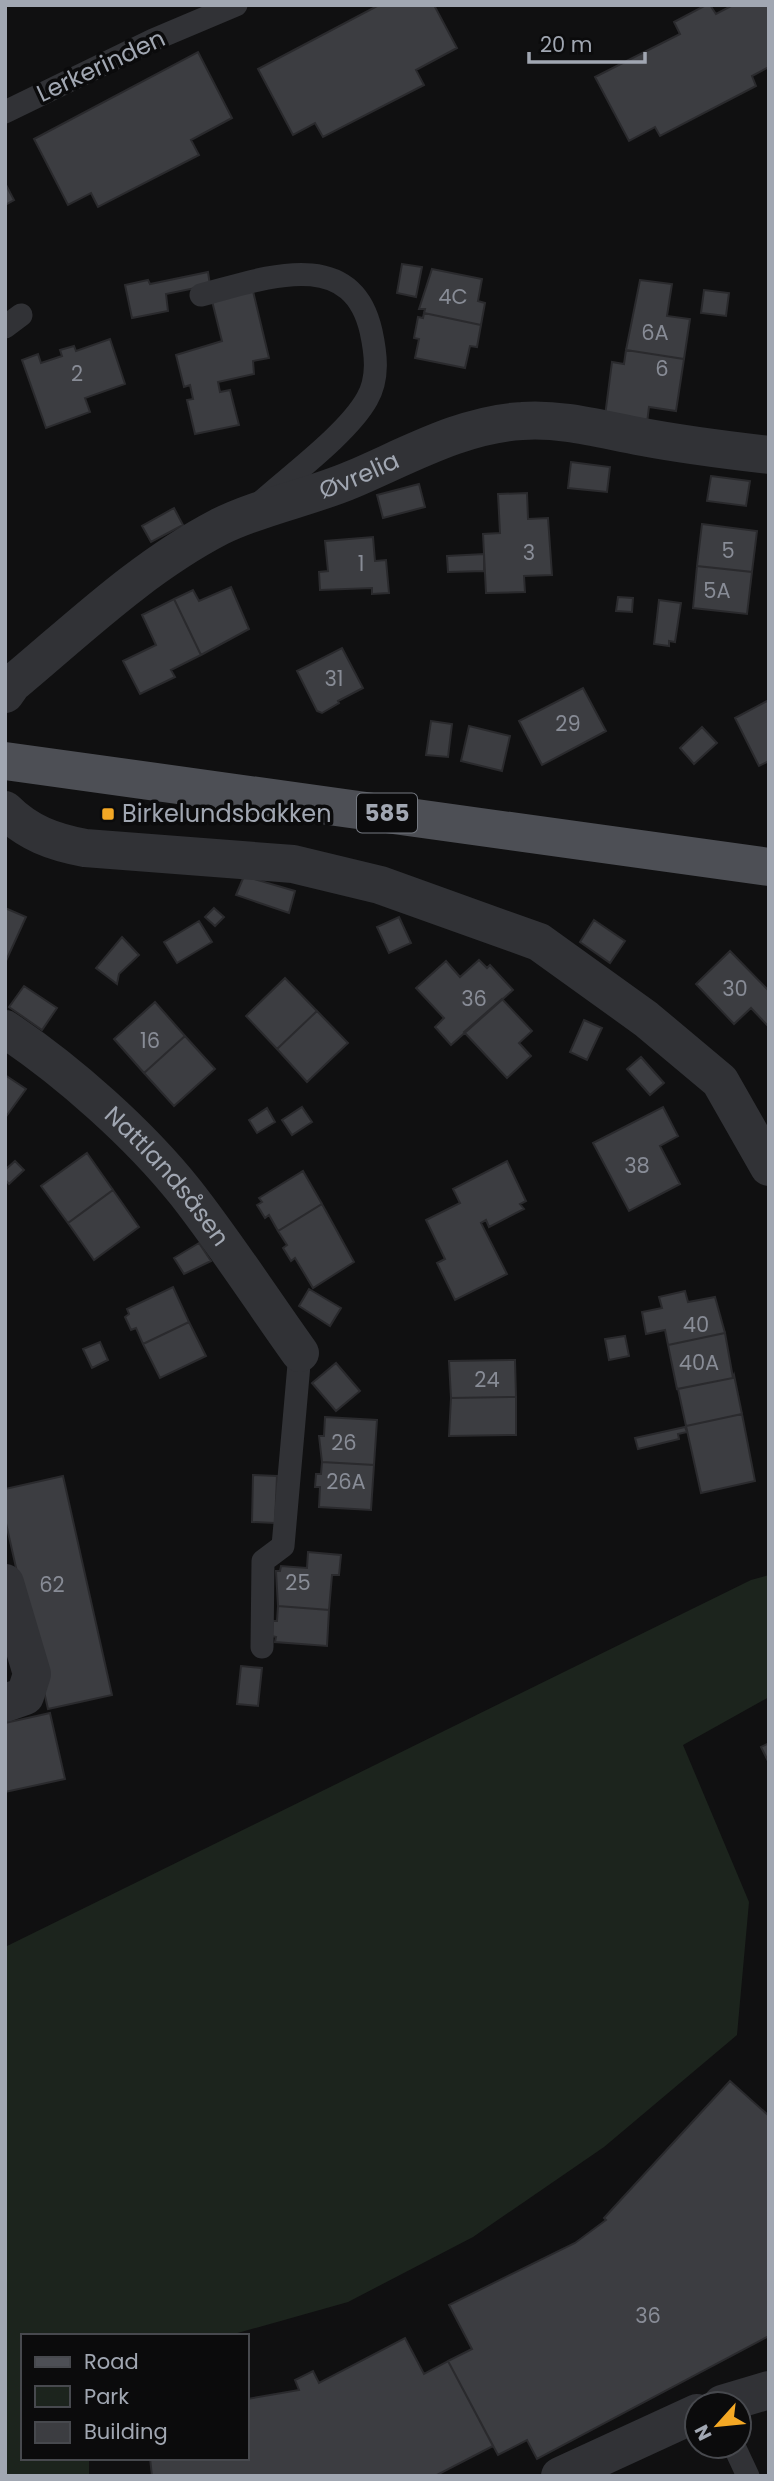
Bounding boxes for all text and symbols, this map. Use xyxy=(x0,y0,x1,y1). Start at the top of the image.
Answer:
street label: Lerkerinden xyxy=(31,21,170,110)
scale bar xyxy=(529,21,644,65)
text: 20 m xyxy=(540,30,593,59)
house number: 4C xyxy=(438,282,468,311)
house number: 6A xyxy=(641,318,669,347)
house number: 6 xyxy=(655,354,669,383)
house number: 2 xyxy=(71,359,83,388)
street label: Øvrelia xyxy=(314,443,404,507)
house number: 5 xyxy=(721,536,735,565)
house number: 3 xyxy=(523,538,535,567)
house number: 1 xyxy=(358,549,364,578)
house number: 5A xyxy=(703,576,731,605)
house number: 31 xyxy=(324,664,344,693)
house number: 29 xyxy=(555,709,581,738)
road number: 585 xyxy=(357,793,417,832)
place label: Birkelundsbakken xyxy=(122,797,332,830)
marker: Birkelundsbakken xyxy=(100,806,116,822)
house number: 30 xyxy=(722,974,748,1003)
house number: 36 xyxy=(461,984,487,1013)
house number: 16 xyxy=(140,1026,160,1055)
street label: Nattlandsåsen xyxy=(98,1098,237,1253)
house number: 38 xyxy=(624,1151,650,1180)
house number: 40 xyxy=(683,1310,709,1339)
house number: 40A xyxy=(679,1348,719,1377)
house number: 24 xyxy=(474,1365,500,1394)
house number: 26 xyxy=(331,1428,357,1457)
house number: 26A xyxy=(326,1467,366,1496)
house number: 25 xyxy=(285,1568,311,1597)
house number: 62 xyxy=(39,1570,65,1599)
house number: 36 xyxy=(635,2301,661,2330)
legend xyxy=(21,2334,248,2460)
text: Road xyxy=(84,2347,139,2376)
text: Park xyxy=(84,2382,129,2411)
north arrow xyxy=(683,2390,753,2460)
text: Building xyxy=(84,2417,168,2446)
text: N xyxy=(688,2420,719,2445)

